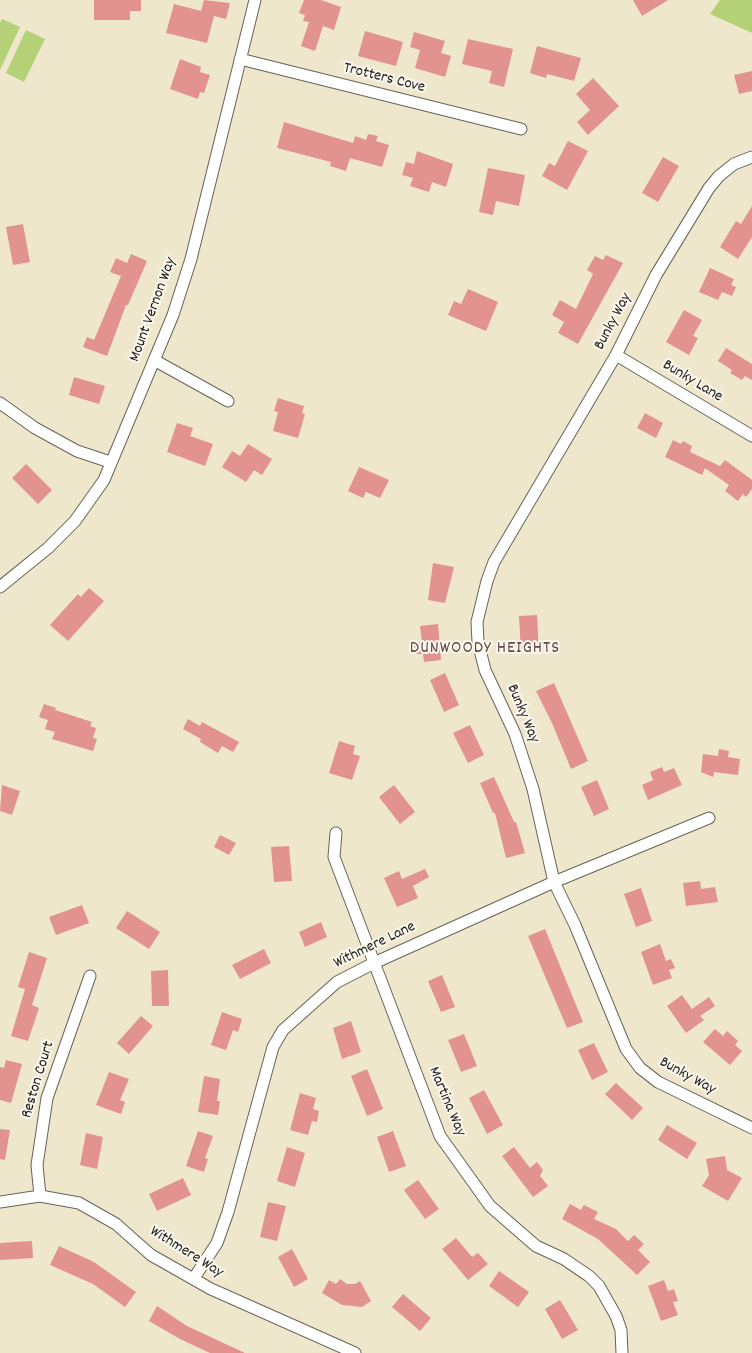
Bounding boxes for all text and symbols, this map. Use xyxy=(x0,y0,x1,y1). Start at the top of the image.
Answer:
street label: Trotters Cove xyxy=(341,60,427,98)
street label: Mount Vernon Way xyxy=(126,255,182,365)
street label: Bunky Way xyxy=(591,290,637,354)
street label: Bunky Lane xyxy=(658,357,726,407)
district label: DUNWOODY HEIGHTS xyxy=(408,639,562,661)
street label: Bunky Way xyxy=(501,682,543,746)
street label: Withmere Lane xyxy=(331,918,419,974)
street label: Reston Court xyxy=(18,1039,60,1121)
street label: Bunky Way xyxy=(655,1054,719,1100)
street label: Martina Way xyxy=(423,1064,469,1140)
street label: Withmere Way xyxy=(146,1223,226,1283)

